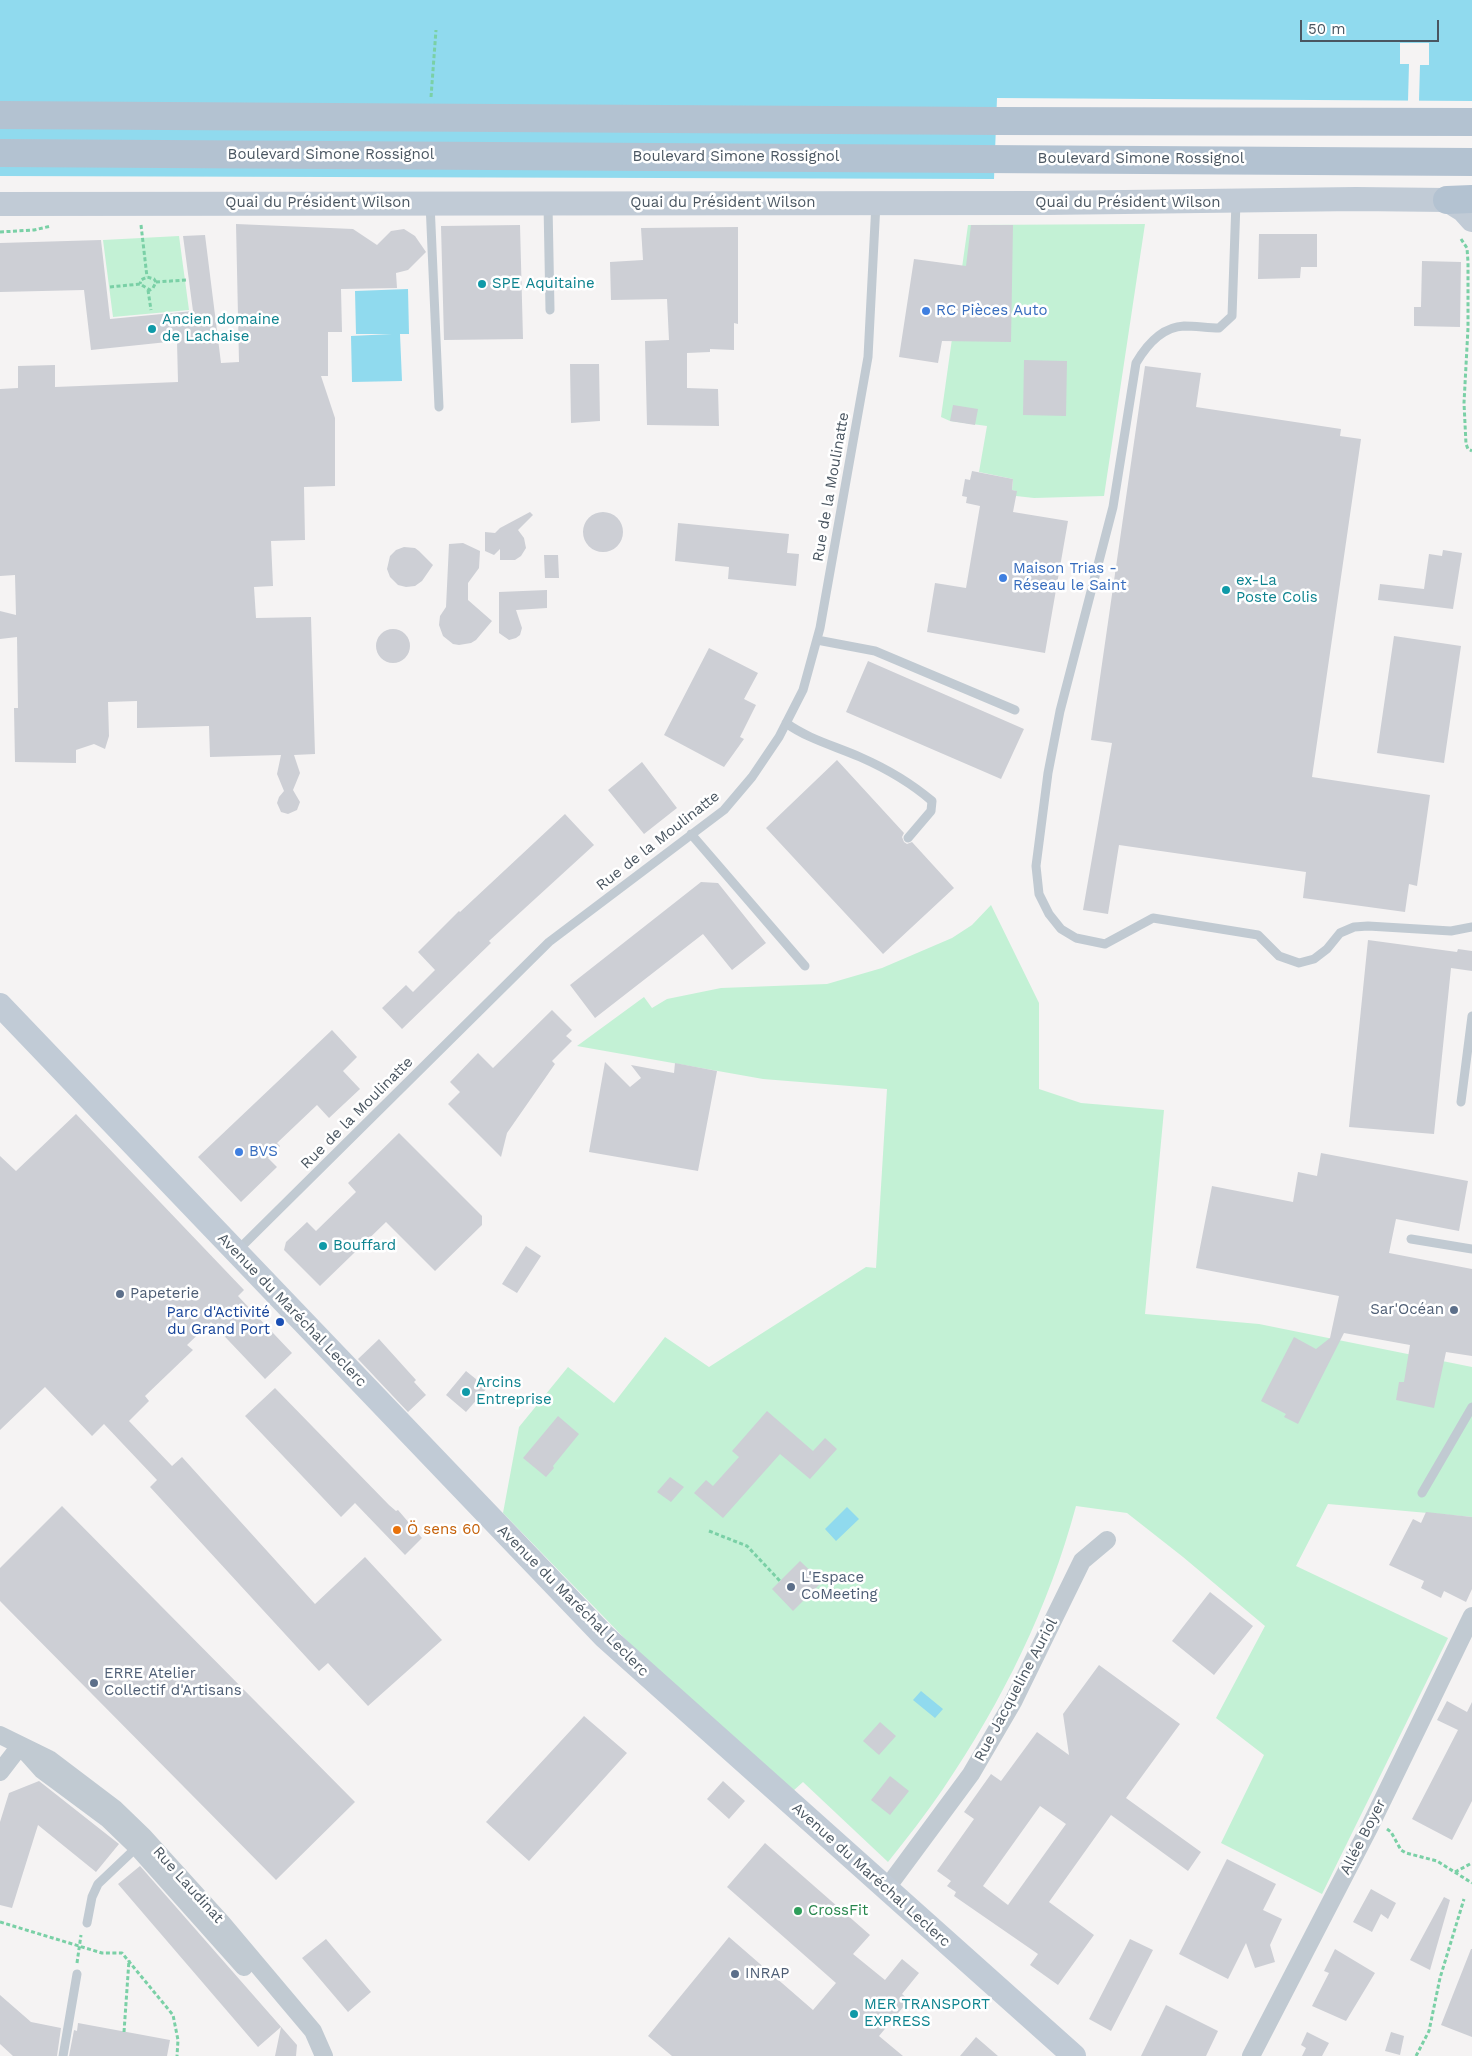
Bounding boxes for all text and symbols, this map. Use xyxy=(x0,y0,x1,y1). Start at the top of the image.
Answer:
scale bar xyxy=(1302,10,1441,42)
text: 50 m xyxy=(1308,20,1345,38)
street label: Boulevard Simone Rossignol xyxy=(228,146,434,164)
street label: Boulevard Simone Rossignol xyxy=(633,148,839,166)
street label: Boulevard Simone Rossignol xyxy=(1038,150,1244,168)
street label: Quai du Président Wilson xyxy=(225,194,411,212)
street label: Quai du Président Wilson xyxy=(630,194,816,212)
street label: Quai du Président Wilson xyxy=(1035,194,1221,212)
place label: SPE Aquitaine xyxy=(492,275,595,293)
marker: SPE Aquitaine xyxy=(476,278,488,290)
place label: RC Pièces Auto xyxy=(936,302,1047,320)
marker: RC Pièces Auto xyxy=(920,305,932,317)
place label: Ancien domaine de Lachaise xyxy=(162,311,280,346)
marker: Ancien domaine de Lachaise xyxy=(146,323,158,335)
street label: Rue de la Moulinatte xyxy=(809,411,853,563)
place label: Maison Trias - Réseau le Saint xyxy=(1013,560,1127,595)
marker: Maison Trias - Réseau le Saint xyxy=(997,572,1009,584)
place label: ex-La Poste Colis xyxy=(1236,572,1318,607)
marker: ex-La Poste Colis xyxy=(1220,584,1232,596)
street label: Rue de la Moulinatte xyxy=(593,787,723,895)
street label: Rue de la Moulinatte xyxy=(297,1053,417,1173)
place label: BVS xyxy=(249,1143,278,1161)
marker: BVS xyxy=(233,1146,245,1158)
street label: Avenue du Maréchal Leclerc xyxy=(214,1229,370,1391)
place label: Bouffard xyxy=(333,1237,396,1255)
marker: Bouffard xyxy=(317,1240,329,1252)
place label: Papeterie xyxy=(130,1285,199,1303)
marker: Papeterie xyxy=(114,1288,126,1300)
place label: Sar'Océan xyxy=(1370,1301,1444,1319)
place label: Parc d'Activité du Grand Port xyxy=(166,1304,270,1339)
marker: Sar'Océan xyxy=(1448,1304,1460,1316)
marker: Parc d'Activité du Grand Port xyxy=(274,1316,286,1328)
place label: Arcins Entreprise xyxy=(476,1374,552,1409)
marker: Arcins Entreprise xyxy=(460,1386,472,1398)
place label: Ö sens 60 xyxy=(407,1521,481,1539)
street label: Avenue du Maréchal Leclerc xyxy=(493,1521,653,1681)
marker: Ö sens 60 xyxy=(391,1524,403,1536)
place label: L'Espace CoMeeting xyxy=(801,1569,877,1604)
marker: L'Espace CoMeeting xyxy=(785,1581,797,1593)
street label: Rue Jacqueline Auriol xyxy=(971,1615,1061,1765)
place label: ERRE Atelier Collectif d'Artisans xyxy=(104,1665,242,1700)
marker: ERRE Atelier Collectif d'Artisans xyxy=(88,1677,100,1689)
street label: Allée Boyer xyxy=(1336,1796,1390,1878)
street label: Avenue du Maréchal Leclerc xyxy=(788,1799,954,1951)
street label: Rue Laudinat xyxy=(149,1843,227,1927)
place label: CrossFit xyxy=(808,1902,868,1920)
marker: CrossFit xyxy=(792,1905,804,1917)
place label: INRAP xyxy=(745,1965,789,1983)
marker: INRAP xyxy=(729,1968,741,1980)
place label: MER TRANSPORT EXPRESS xyxy=(864,1996,990,2031)
marker: MER TRANSPORT EXPRESS xyxy=(848,2008,860,2020)

